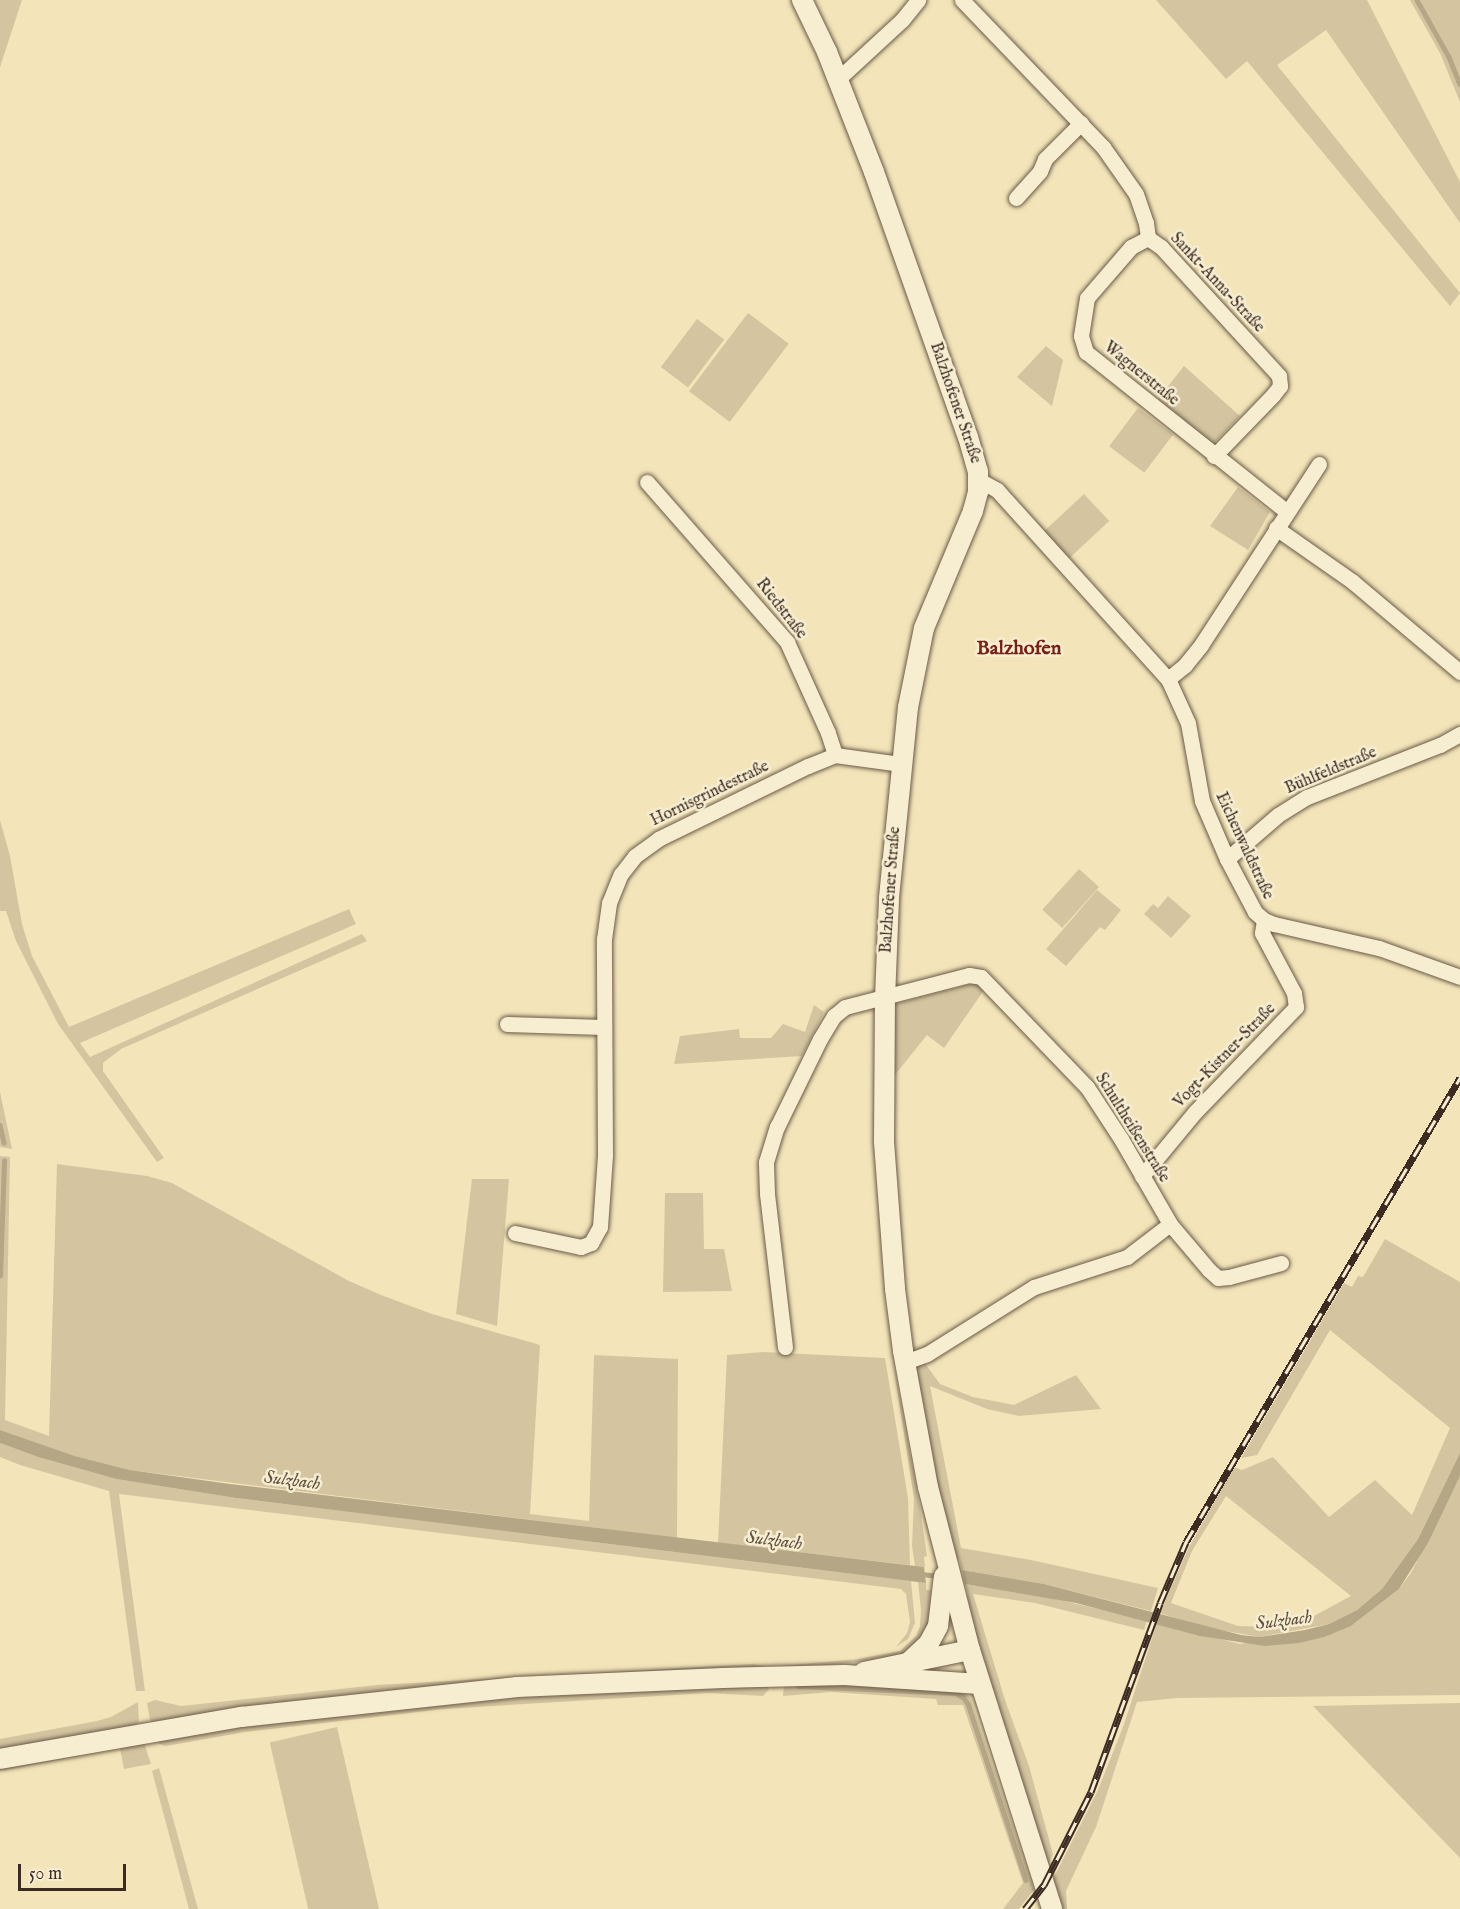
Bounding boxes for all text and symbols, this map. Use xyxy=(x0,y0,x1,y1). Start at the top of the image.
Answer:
street label: Sankt-Anna-Straße xyxy=(1166,229,1268,337)
street label: Wagnerstraße xyxy=(1100,338,1182,410)
street label: Balzhofener Straße xyxy=(925,340,985,466)
street label: Riedstraße xyxy=(751,575,811,643)
district label: Balzhofen xyxy=(977,636,1061,660)
street label: Bühlfeldstraße xyxy=(1283,743,1379,799)
street label: Hornisgrindestraße xyxy=(648,757,772,831)
street label: Eichenwaldstraße xyxy=(1211,789,1277,903)
street label: Balzhofener Straße xyxy=(877,826,905,954)
street label: Vogt-Kistner-Straße xyxy=(1170,1000,1280,1112)
street label: Schultheißenstraße xyxy=(1091,1070,1173,1186)
water label: Sulzbach xyxy=(263,1468,321,1496)
water label: Sulzbach xyxy=(745,1528,803,1556)
water label: Sulzbach xyxy=(1255,1608,1313,1636)
scale bar xyxy=(21,1852,129,1890)
text: 50 m xyxy=(29,1863,62,1886)

